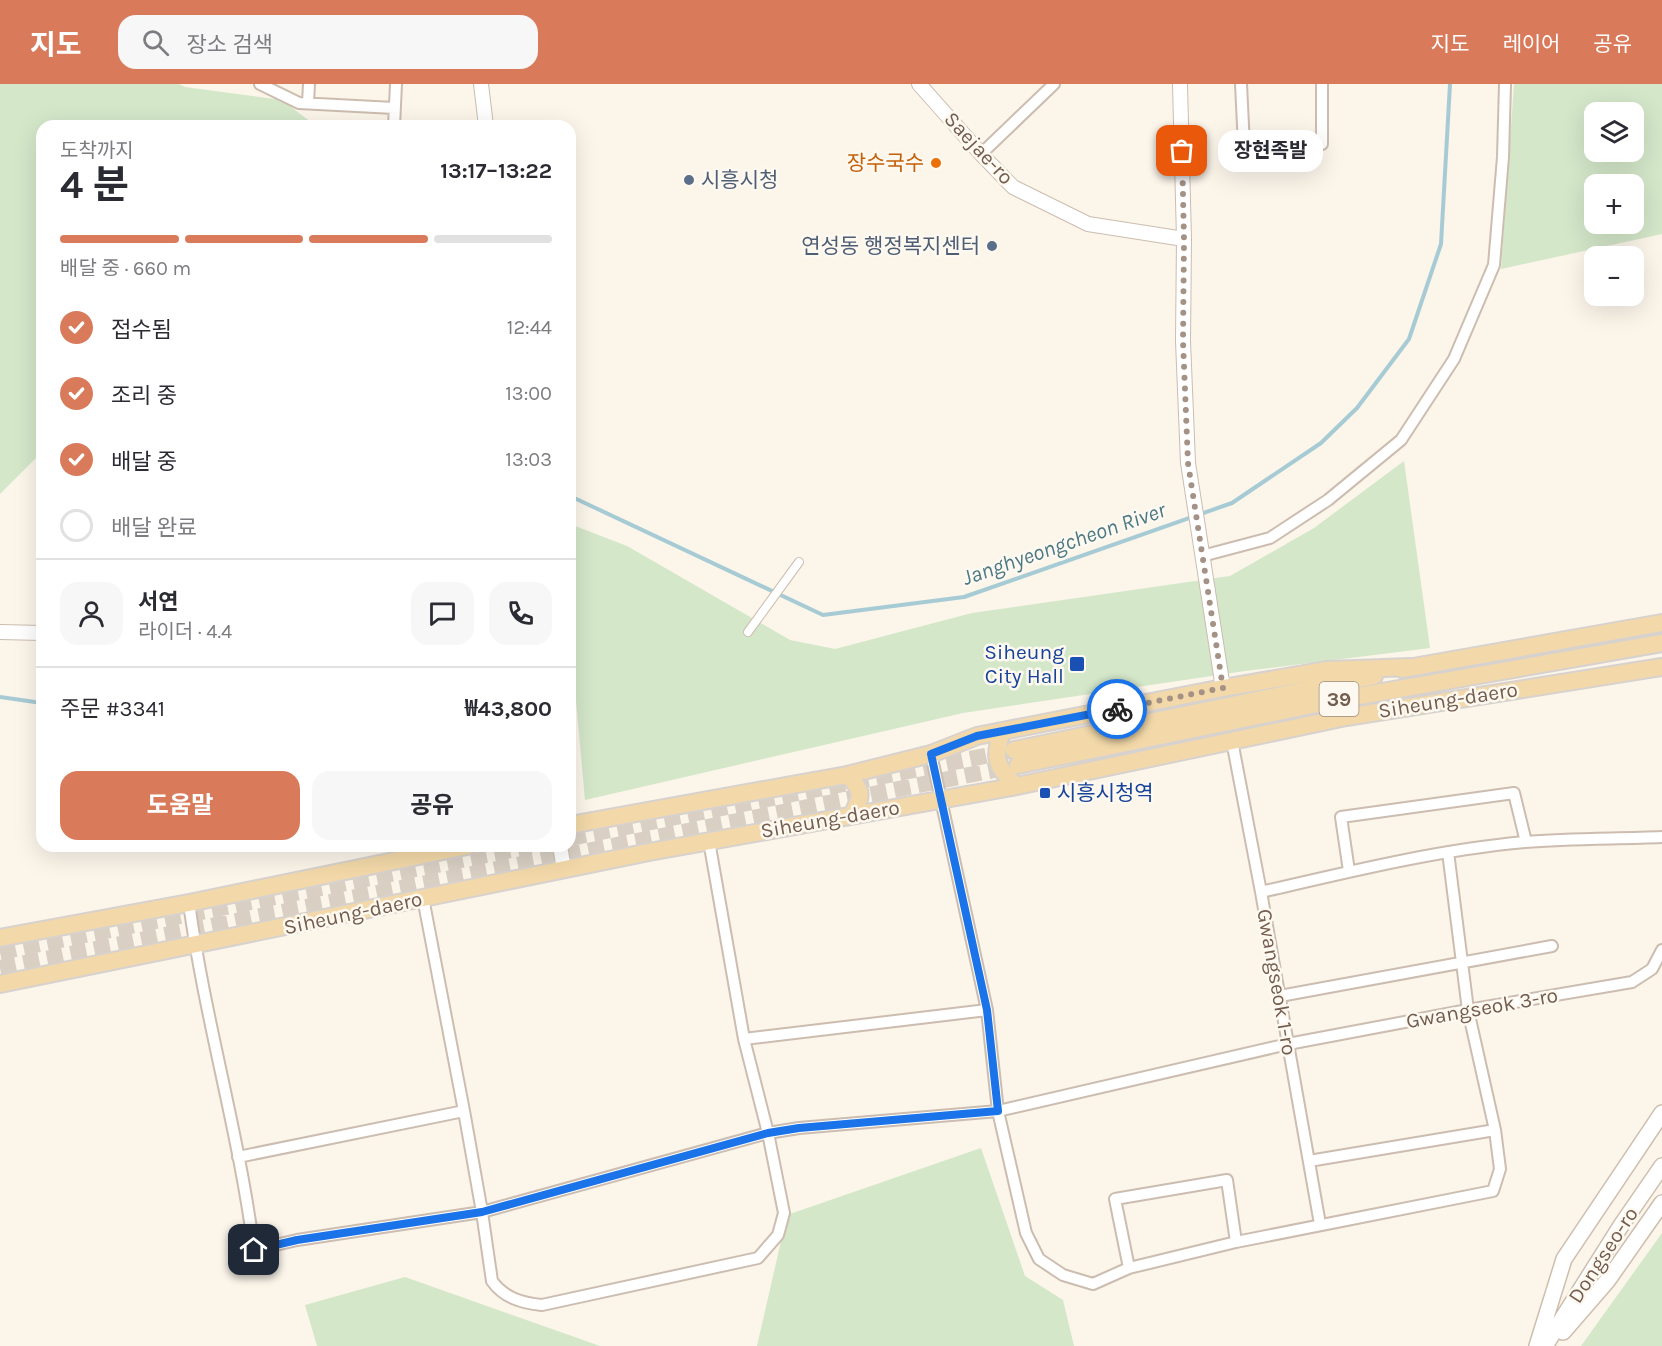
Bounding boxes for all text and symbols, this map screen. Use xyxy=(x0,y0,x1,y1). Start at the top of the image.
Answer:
search box xyxy=(118,15,538,69)
icon: search xyxy=(139,26,172,59)
text: 지도 xyxy=(30,28,82,61)
text: 장소 검색 xyxy=(187,32,273,58)
text: 지도 xyxy=(1431,32,1469,56)
text: 레이어 xyxy=(1502,32,1560,56)
text: 공유 xyxy=(1593,32,1632,56)
map controls xyxy=(1584,102,1644,306)
button: layers xyxy=(1584,102,1644,162)
street label: Saejae-ro xyxy=(939,107,1019,189)
pin xyxy=(1156,125,1207,176)
callout: 장현족발 xyxy=(1218,130,1323,172)
icon: bag xyxy=(1165,134,1198,167)
text: 도착까지 xyxy=(60,139,134,162)
text: 장현족발 xyxy=(1234,139,1307,162)
place label: 장수국수 xyxy=(847,151,924,175)
marker: 장수국수 xyxy=(929,156,943,170)
text: 13:17–13:22 xyxy=(440,158,552,184)
text: 4 분 xyxy=(60,162,129,208)
place label: 시흥시청 xyxy=(701,168,778,192)
marker: 시흥시청 xyxy=(682,173,696,187)
button: + xyxy=(1584,174,1644,234)
place label: 연성동 행정복지센터 xyxy=(801,234,980,258)
marker: 연성동 행정복지센터 xyxy=(985,239,999,253)
button: − xyxy=(1584,246,1644,306)
text: 배달 중 · 660 m xyxy=(60,257,191,280)
icon: check xyxy=(60,311,93,344)
text: 12:44 xyxy=(507,316,552,339)
text: 접수됨 xyxy=(111,317,172,343)
icon: check xyxy=(60,377,93,410)
text: 13:00 xyxy=(505,382,552,405)
text: 조리 중 xyxy=(111,383,177,409)
icon: check xyxy=(60,443,93,476)
text: 13:03 xyxy=(505,448,552,471)
text: 배달 중 xyxy=(111,449,177,475)
water label: Janghyeongcheon River xyxy=(959,496,1171,591)
text: 배달 완료 xyxy=(111,515,197,541)
button: person xyxy=(60,582,123,645)
button: chat xyxy=(411,582,474,645)
button: phone xyxy=(489,582,552,645)
text: 서연 xyxy=(138,589,178,615)
text: 라이더 · 4.4 xyxy=(138,620,232,643)
place label: Siheung City Hall xyxy=(984,640,1064,688)
marker: Siheung City Hall xyxy=(1068,655,1086,673)
street label: Siheung-daero xyxy=(1377,677,1519,723)
courier xyxy=(1087,679,1147,739)
road number: 39 xyxy=(1320,682,1358,716)
icon: bike xyxy=(1101,693,1134,726)
text: 주문 #3341 xyxy=(60,696,165,722)
text: ₩43,800 xyxy=(465,696,552,722)
button: 도움말 xyxy=(60,771,300,840)
button: 공유 xyxy=(312,771,552,840)
place label: 시흥시청역 xyxy=(1057,781,1154,805)
marker: 시흥시청역 xyxy=(1038,786,1052,800)
street label: Siheung-daero xyxy=(759,795,901,843)
street label: Siheung-daero xyxy=(282,887,424,939)
street label: Gwangseok 1-ro xyxy=(1252,907,1302,1057)
street label: Gwangseok 3-ro xyxy=(1404,983,1560,1033)
street label: Dongseo-ro xyxy=(1563,1203,1643,1307)
pin xyxy=(228,1224,279,1275)
icon: home xyxy=(237,1233,270,1266)

